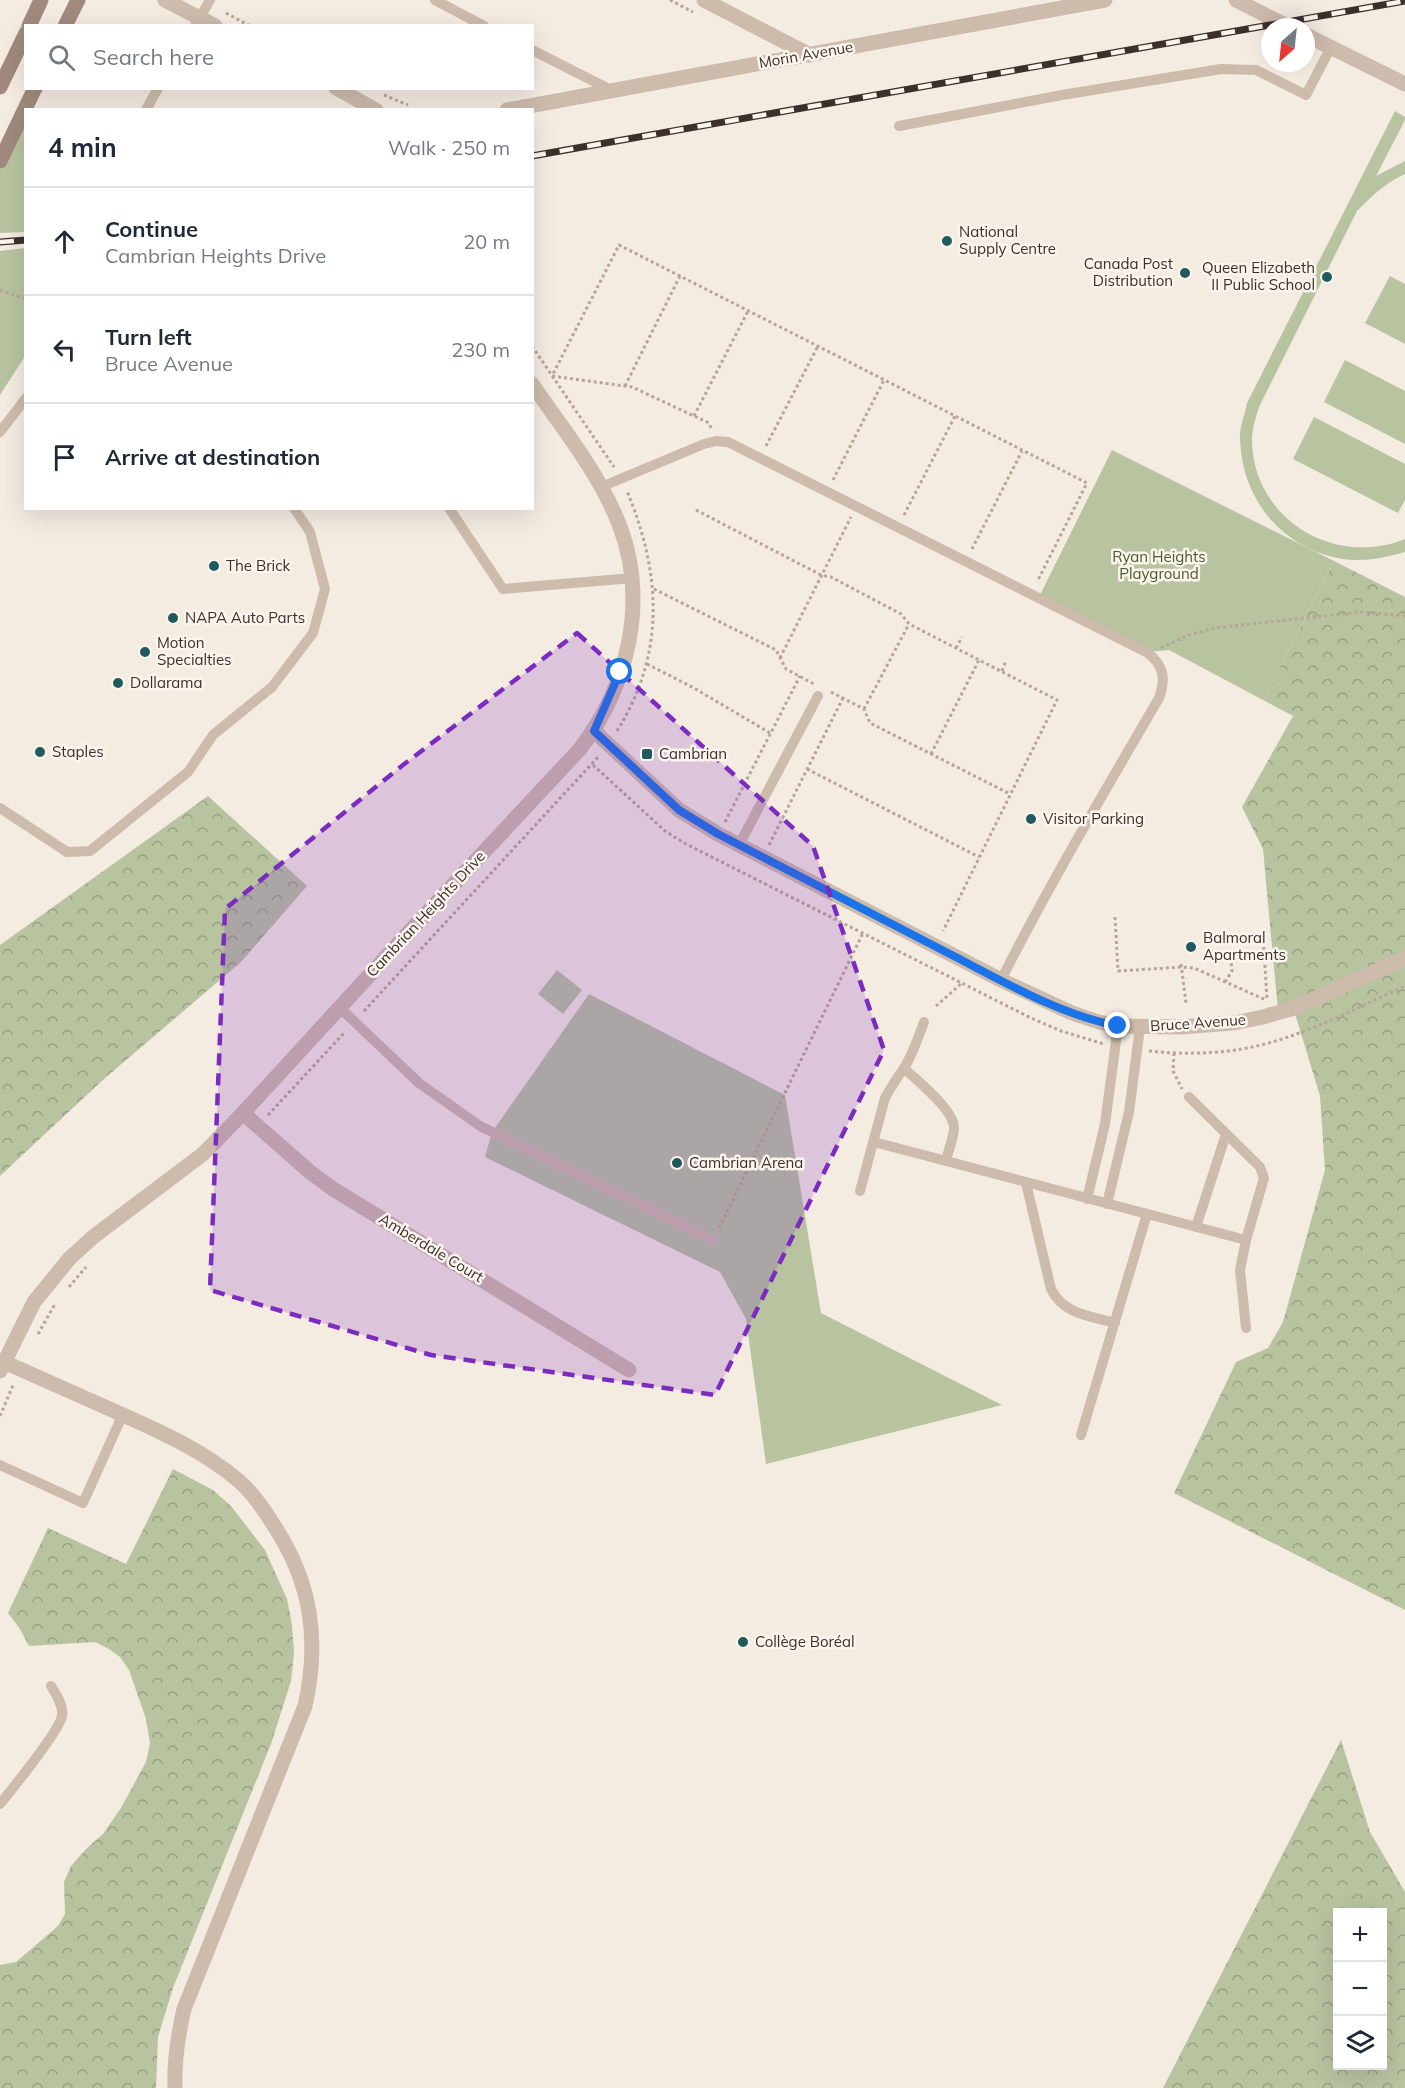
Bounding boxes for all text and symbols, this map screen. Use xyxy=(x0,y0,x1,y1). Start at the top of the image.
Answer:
north arrow xyxy=(1261,18,1315,72)
search box xyxy=(24,24,534,90)
street label: Morin Avenue xyxy=(757,37,855,72)
icon: search xyxy=(45,41,78,74)
text: Search here xyxy=(93,43,214,71)
text: 4 min xyxy=(48,131,117,164)
text: Walk · 250 m xyxy=(388,135,510,160)
text: Continue xyxy=(105,215,198,243)
place label: National Supply Centre xyxy=(959,222,1056,258)
icon: ahead xyxy=(48,225,81,258)
text: 20 m xyxy=(463,229,510,254)
marker: National Supply Centre xyxy=(940,234,954,248)
text: Cambrian Heights Drive xyxy=(105,243,326,268)
place label: Canada Post Distribution xyxy=(1084,254,1173,290)
place label: Queen Elizabeth II Public School xyxy=(1202,258,1315,294)
marker: Canada Post Distribution xyxy=(1178,266,1192,280)
marker: Queen Elizabeth II Public School xyxy=(1320,270,1334,284)
text: Turn left xyxy=(105,323,192,351)
icon: left xyxy=(48,333,81,366)
text: 230 m xyxy=(451,337,510,362)
text: Bruce Avenue xyxy=(105,351,233,376)
icon: arrive xyxy=(48,441,81,474)
text: Arrive at destination xyxy=(105,443,320,471)
park label: Ryan Heights Playground xyxy=(1112,547,1206,583)
place label: The Brick xyxy=(226,556,291,575)
marker: The Brick xyxy=(207,559,221,573)
place label: NAPA Auto Parts xyxy=(185,608,305,627)
marker: NAPA Auto Parts xyxy=(166,611,180,625)
place label: Motion Specialties xyxy=(157,633,232,669)
marker: Motion Specialties xyxy=(138,645,152,659)
route start xyxy=(606,658,632,684)
place label: Dollarama xyxy=(130,673,202,692)
marker: Dollarama xyxy=(111,676,125,690)
place label: Staples xyxy=(52,742,104,761)
place label: Cambrian xyxy=(659,744,727,763)
marker: Staples xyxy=(33,745,47,759)
marker: Cambrian xyxy=(640,747,654,761)
place label: Visitor Parking xyxy=(1043,809,1144,828)
marker: Visitor Parking xyxy=(1024,812,1038,826)
street label: Cambrian Heights Drive xyxy=(362,847,489,981)
place label: Balmoral Apartments xyxy=(1203,928,1286,964)
marker: Balmoral Apartments xyxy=(1184,940,1198,954)
street label: Bruce Avenue xyxy=(1149,1010,1246,1035)
route end xyxy=(1104,1012,1130,1038)
place label: Cambrian Arena xyxy=(689,1153,803,1172)
marker: Cambrian Arena xyxy=(670,1156,684,1170)
street label: Amberdale Court xyxy=(376,1209,487,1286)
place label: Collège Boréal xyxy=(755,1632,855,1651)
marker: Collège Boréal xyxy=(736,1635,750,1649)
map controls xyxy=(1333,1908,1387,2070)
button: + xyxy=(1333,1908,1387,1962)
button: − xyxy=(1333,1962,1387,2016)
button: layers xyxy=(1333,2016,1387,2070)

